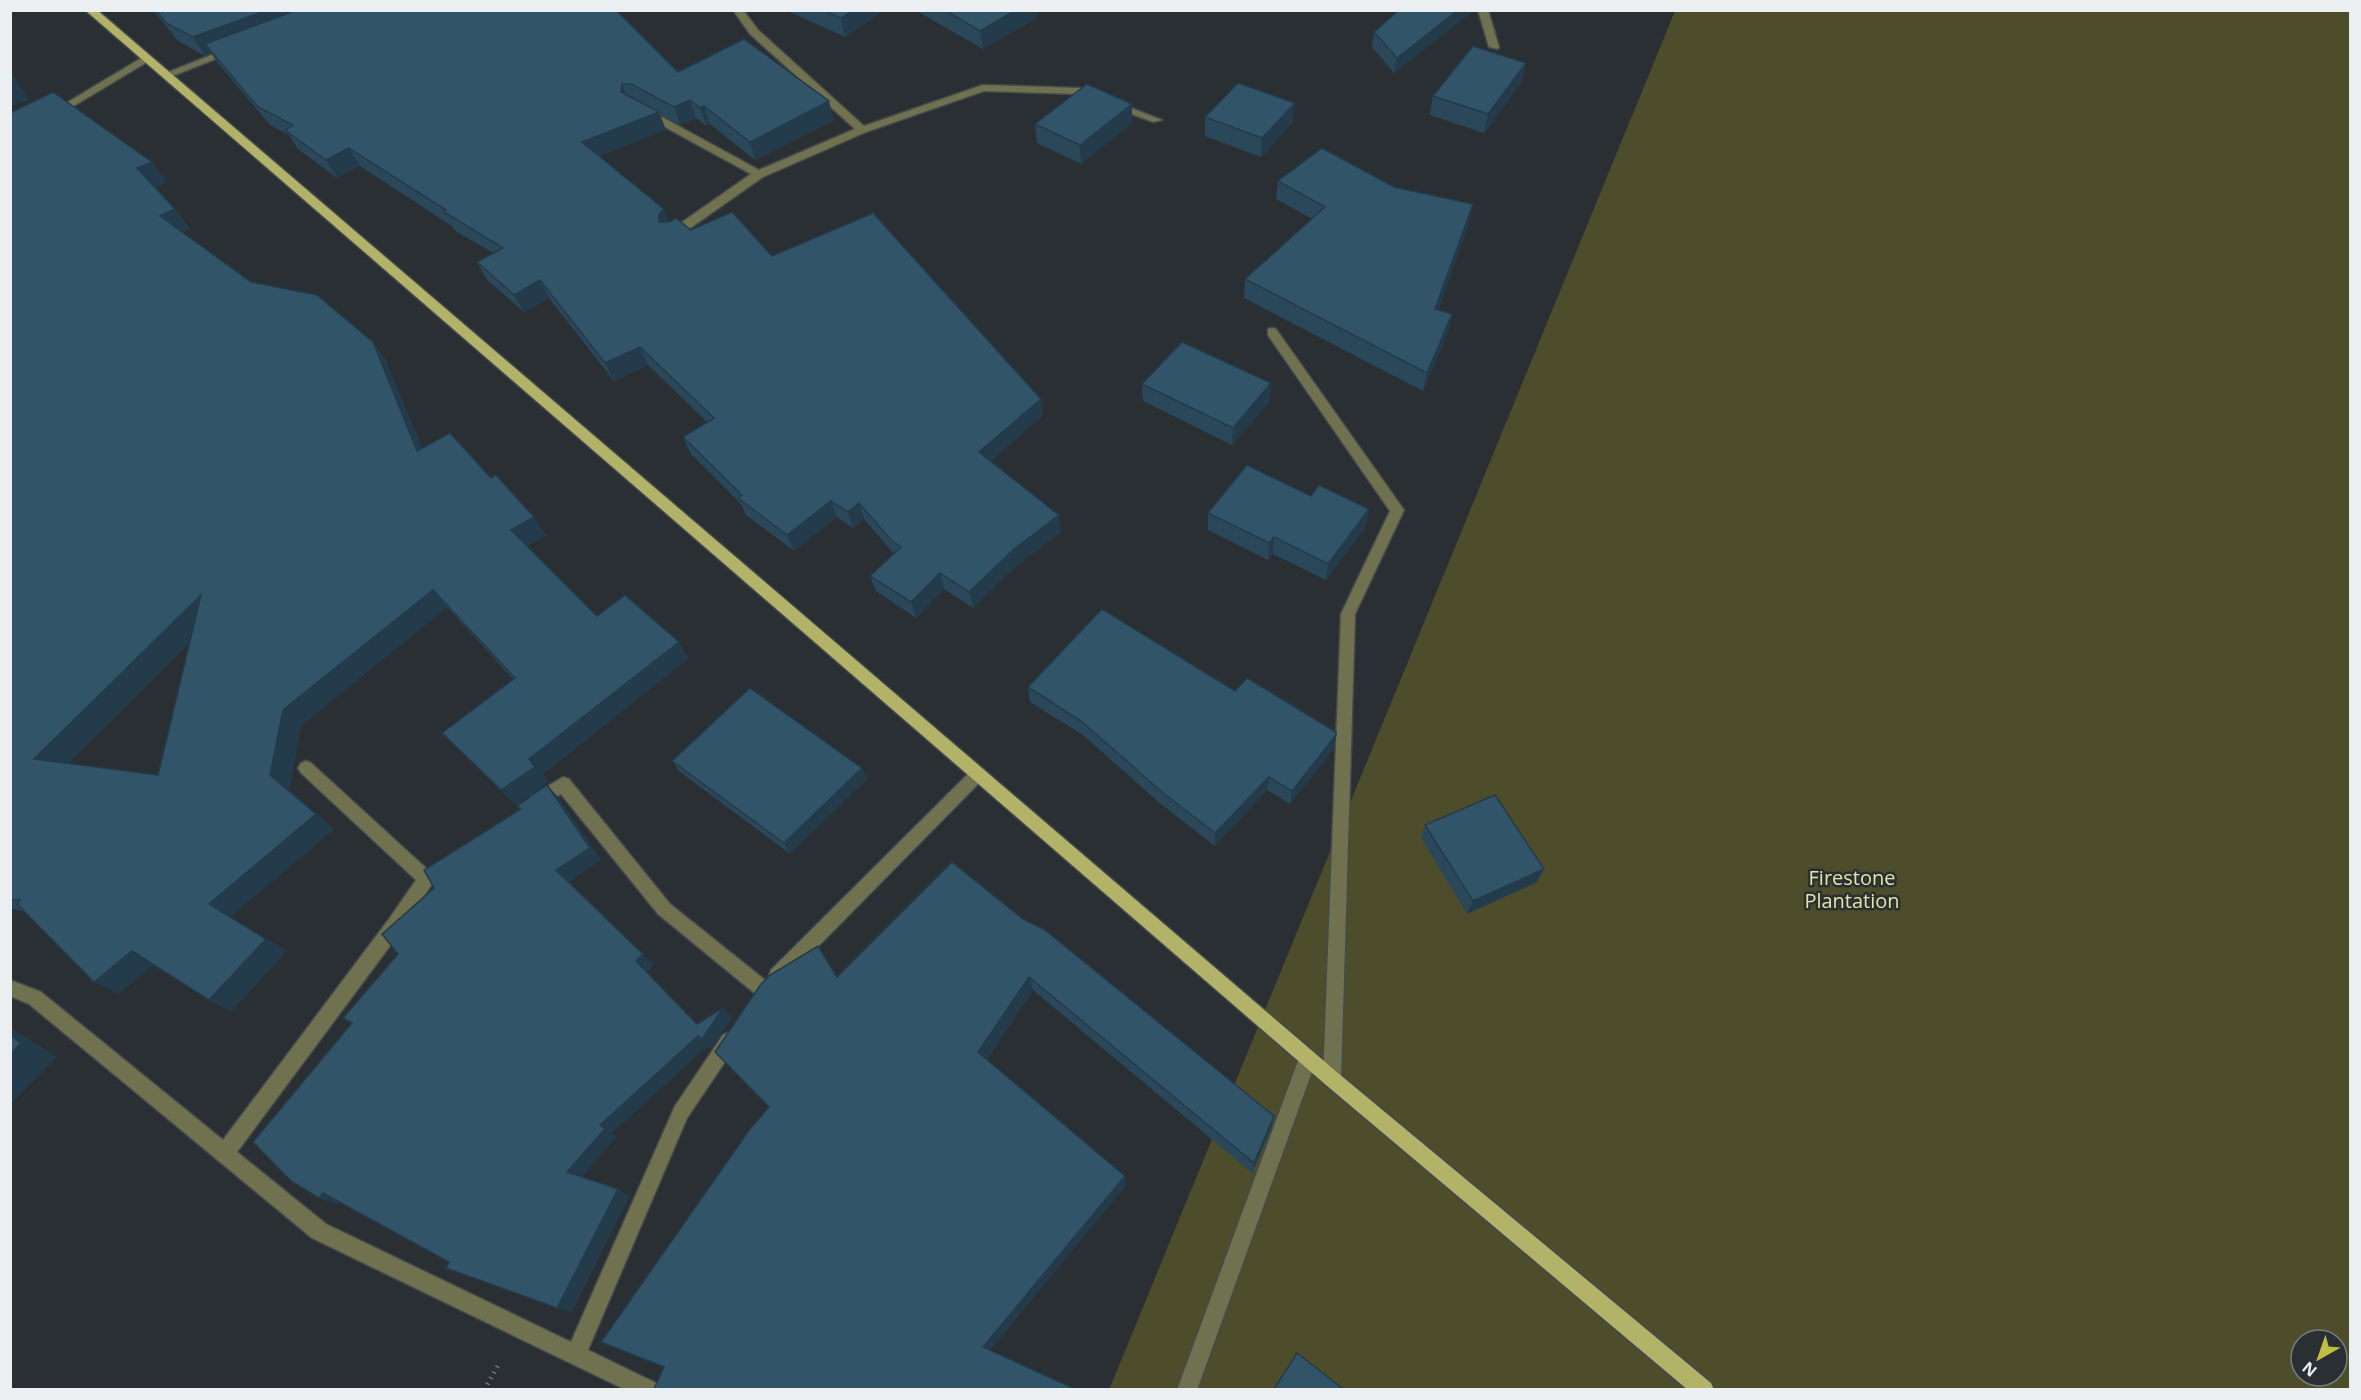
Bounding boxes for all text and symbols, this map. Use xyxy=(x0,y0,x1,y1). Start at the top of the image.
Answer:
park label: Firestone Plantation xyxy=(1804,864,1900,914)
north arrow xyxy=(2289,1328,2349,1388)
text: N xyxy=(2297,1357,2321,1382)

